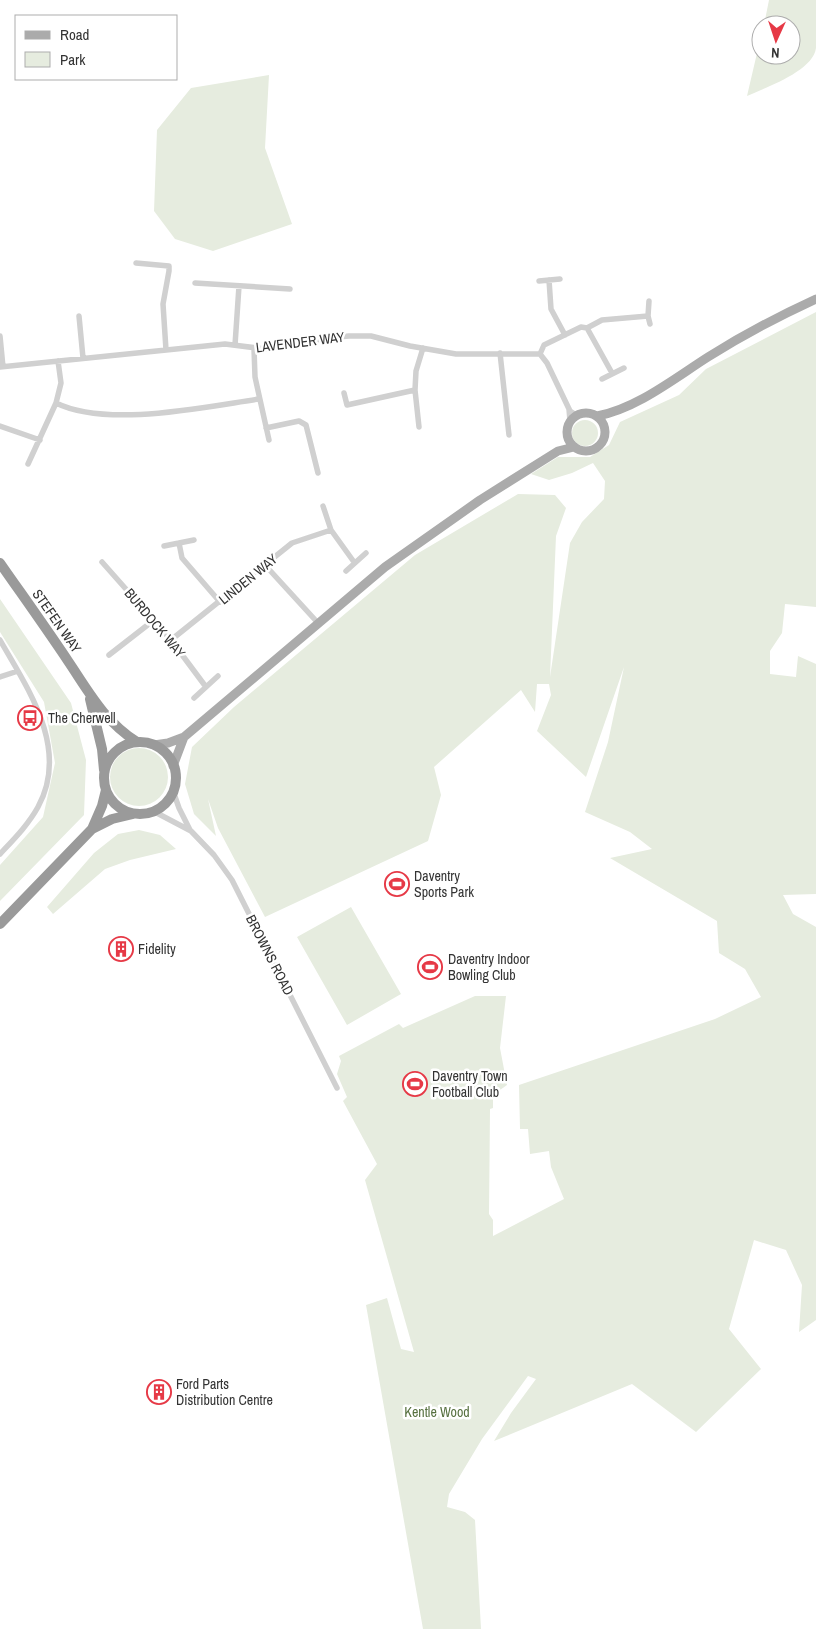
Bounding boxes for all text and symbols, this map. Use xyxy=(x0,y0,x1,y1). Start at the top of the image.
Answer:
legend xyxy=(15,15,178,80)
north arrow xyxy=(751,15,801,65)
text: Road xyxy=(60,24,89,45)
text: N xyxy=(771,44,780,62)
text: Park xyxy=(60,49,86,70)
street label: LAVENDER WAY xyxy=(255,328,346,356)
street label: LINDEN WAY xyxy=(215,550,281,608)
street label: BURDOCK WAY xyxy=(121,584,190,662)
street label: STEFEN WAY xyxy=(29,586,86,656)
bus stop icon: The Cherwell xyxy=(17,705,43,731)
place label: The Cherwell xyxy=(48,709,116,727)
place label: Daventry Sports Park xyxy=(414,867,474,901)
sports icon: Daventry Sports Park xyxy=(384,871,410,897)
street label: BROWNS ROAD xyxy=(242,912,298,998)
building icon: Fidelity xyxy=(108,936,134,962)
place label: Fidelity xyxy=(138,940,176,958)
place label: Daventry Indoor Bowling Club xyxy=(448,950,530,984)
sports icon: Daventry Indoor Bowling Club xyxy=(417,954,443,980)
place label: Daventry Town Football Club xyxy=(432,1067,508,1101)
sports icon: Daventry Town Football Club xyxy=(402,1071,428,1097)
place label: Ford Parts Distribution Centre xyxy=(176,1375,273,1409)
building icon: Ford Parts Distribution Centre xyxy=(146,1379,172,1405)
park label: Kentle Wood xyxy=(404,1403,470,1421)

